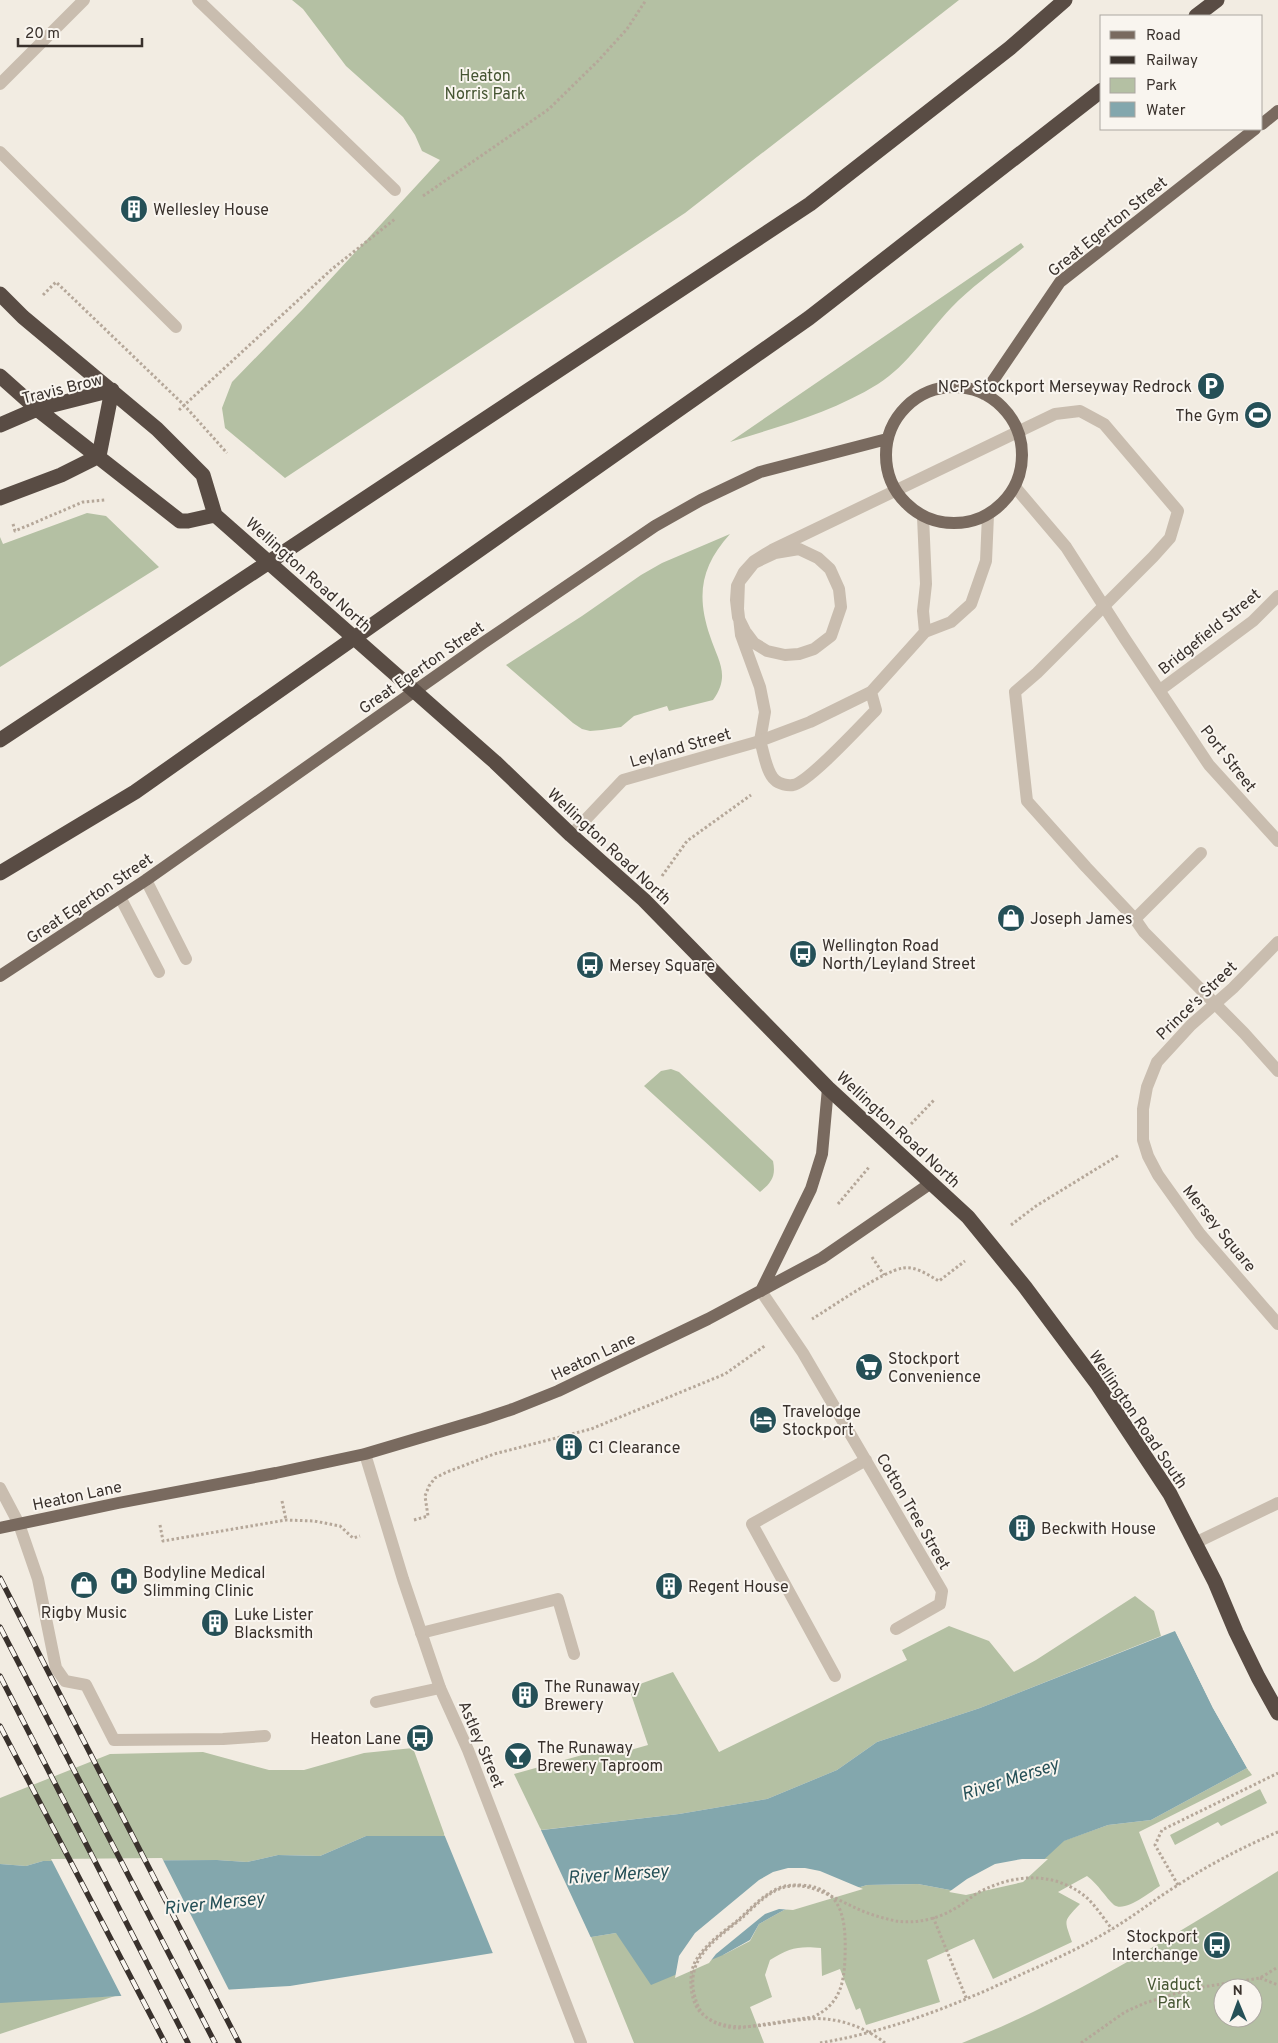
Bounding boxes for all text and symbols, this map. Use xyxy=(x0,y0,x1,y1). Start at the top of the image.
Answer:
scale bar xyxy=(18,15,141,47)
legend xyxy=(1100,15,1263,130)
text: 20 m xyxy=(25,25,60,44)
text: Road xyxy=(1146,27,1181,46)
text: Railway xyxy=(1146,52,1198,71)
park label: Heaton Norris Park xyxy=(445,67,525,105)
text: Park xyxy=(1146,77,1177,96)
text: Water xyxy=(1146,102,1186,121)
street label: Great Egerton Street xyxy=(1044,173,1172,282)
building icon: Wellesley House xyxy=(119,194,149,224)
place label: Wellesley House xyxy=(153,201,269,221)
street label: Travis Brow xyxy=(20,370,105,410)
parking icon: NCP Stockport Merseyway Redrock xyxy=(1196,371,1226,401)
place label: NCP Stockport Merseyway Redrock xyxy=(938,378,1192,398)
sports icon: The Gym xyxy=(1243,400,1273,430)
place label: The Gym xyxy=(1175,407,1239,427)
street label: Wellington Road North xyxy=(241,514,375,637)
street label: Bridgefield Street xyxy=(1155,585,1265,680)
street label: Great Egerton Street xyxy=(356,618,489,719)
street label: Port Street xyxy=(1195,722,1260,797)
street label: Leyland Street xyxy=(628,725,734,773)
street label: Wellington Road North xyxy=(543,785,675,910)
street label: Great Egerton Street xyxy=(23,850,157,949)
shop icon: Joseph James xyxy=(996,903,1026,933)
place label: Joseph James xyxy=(1030,910,1133,930)
place label: Wellington Road North/Leyland Street xyxy=(822,937,976,975)
bus stop icon: Wellington Road North/Leyland Street xyxy=(788,939,818,969)
bus stop icon: Mersey Square xyxy=(575,950,605,980)
place label: Mersey Square xyxy=(609,957,715,977)
street label: Prince's Street xyxy=(1153,958,1242,1045)
street label: Wellington Road North xyxy=(832,1068,964,1193)
street label: Mersey Square xyxy=(1177,1182,1260,1277)
street label: Heaton Lane xyxy=(548,1330,639,1386)
street label: Wellington Road South xyxy=(1084,1347,1191,1493)
place label: Stockport Convenience xyxy=(888,1350,981,1388)
supermarket icon: Stockport Convenience xyxy=(854,1352,884,1382)
place label: Travelodge Stockport xyxy=(782,1403,861,1441)
hotel icon: Travelodge Stockport xyxy=(748,1405,778,1435)
building icon: C1 Clearance xyxy=(554,1432,584,1462)
place label: C1 Clearance xyxy=(588,1439,680,1459)
street label: Cotton Tree Street xyxy=(871,1450,954,1574)
street label: Heaton Lane xyxy=(31,1478,124,1516)
building icon: Beckwith House xyxy=(1007,1513,1037,1543)
place label: Beckwith House xyxy=(1041,1520,1156,1540)
place label: Bodyline Medical Slimming Clinic xyxy=(143,1564,265,1602)
hospital icon: Bodyline Medical Slimming Clinic xyxy=(109,1566,139,1596)
shop icon: Rigby Music xyxy=(69,1570,99,1600)
building icon: Regent House xyxy=(654,1571,684,1601)
place label: Regent House xyxy=(688,1578,789,1598)
place label: Rigby Music xyxy=(41,1604,127,1624)
place label: Luke Lister Blacksmith xyxy=(234,1606,314,1644)
building icon: Luke Lister Blacksmith xyxy=(200,1608,230,1638)
place label: The Runaway Brewery xyxy=(544,1678,640,1716)
building icon: The Runaway Brewery xyxy=(510,1680,540,1710)
street label: Astley Street xyxy=(453,1698,507,1791)
bus stop icon: Heaton Lane xyxy=(405,1723,435,1753)
place label: Heaton Lane xyxy=(310,1730,401,1750)
place label: The Runaway Brewery Taproom xyxy=(537,1739,663,1777)
bar icon: The Runaway Brewery Taproom xyxy=(503,1741,533,1771)
water label: River Mersey xyxy=(959,1753,1064,1807)
water label: River Mersey xyxy=(567,1860,671,1890)
water label: River Mersey xyxy=(163,1888,267,1921)
place label: Stockport Interchange xyxy=(1112,1928,1198,1966)
bus stop icon: Stockport Interchange xyxy=(1202,1930,1232,1960)
park label: Viaduct Park xyxy=(1147,1976,1201,2014)
north arrow xyxy=(1213,1978,1263,2028)
text: N xyxy=(1233,1983,1243,2000)

